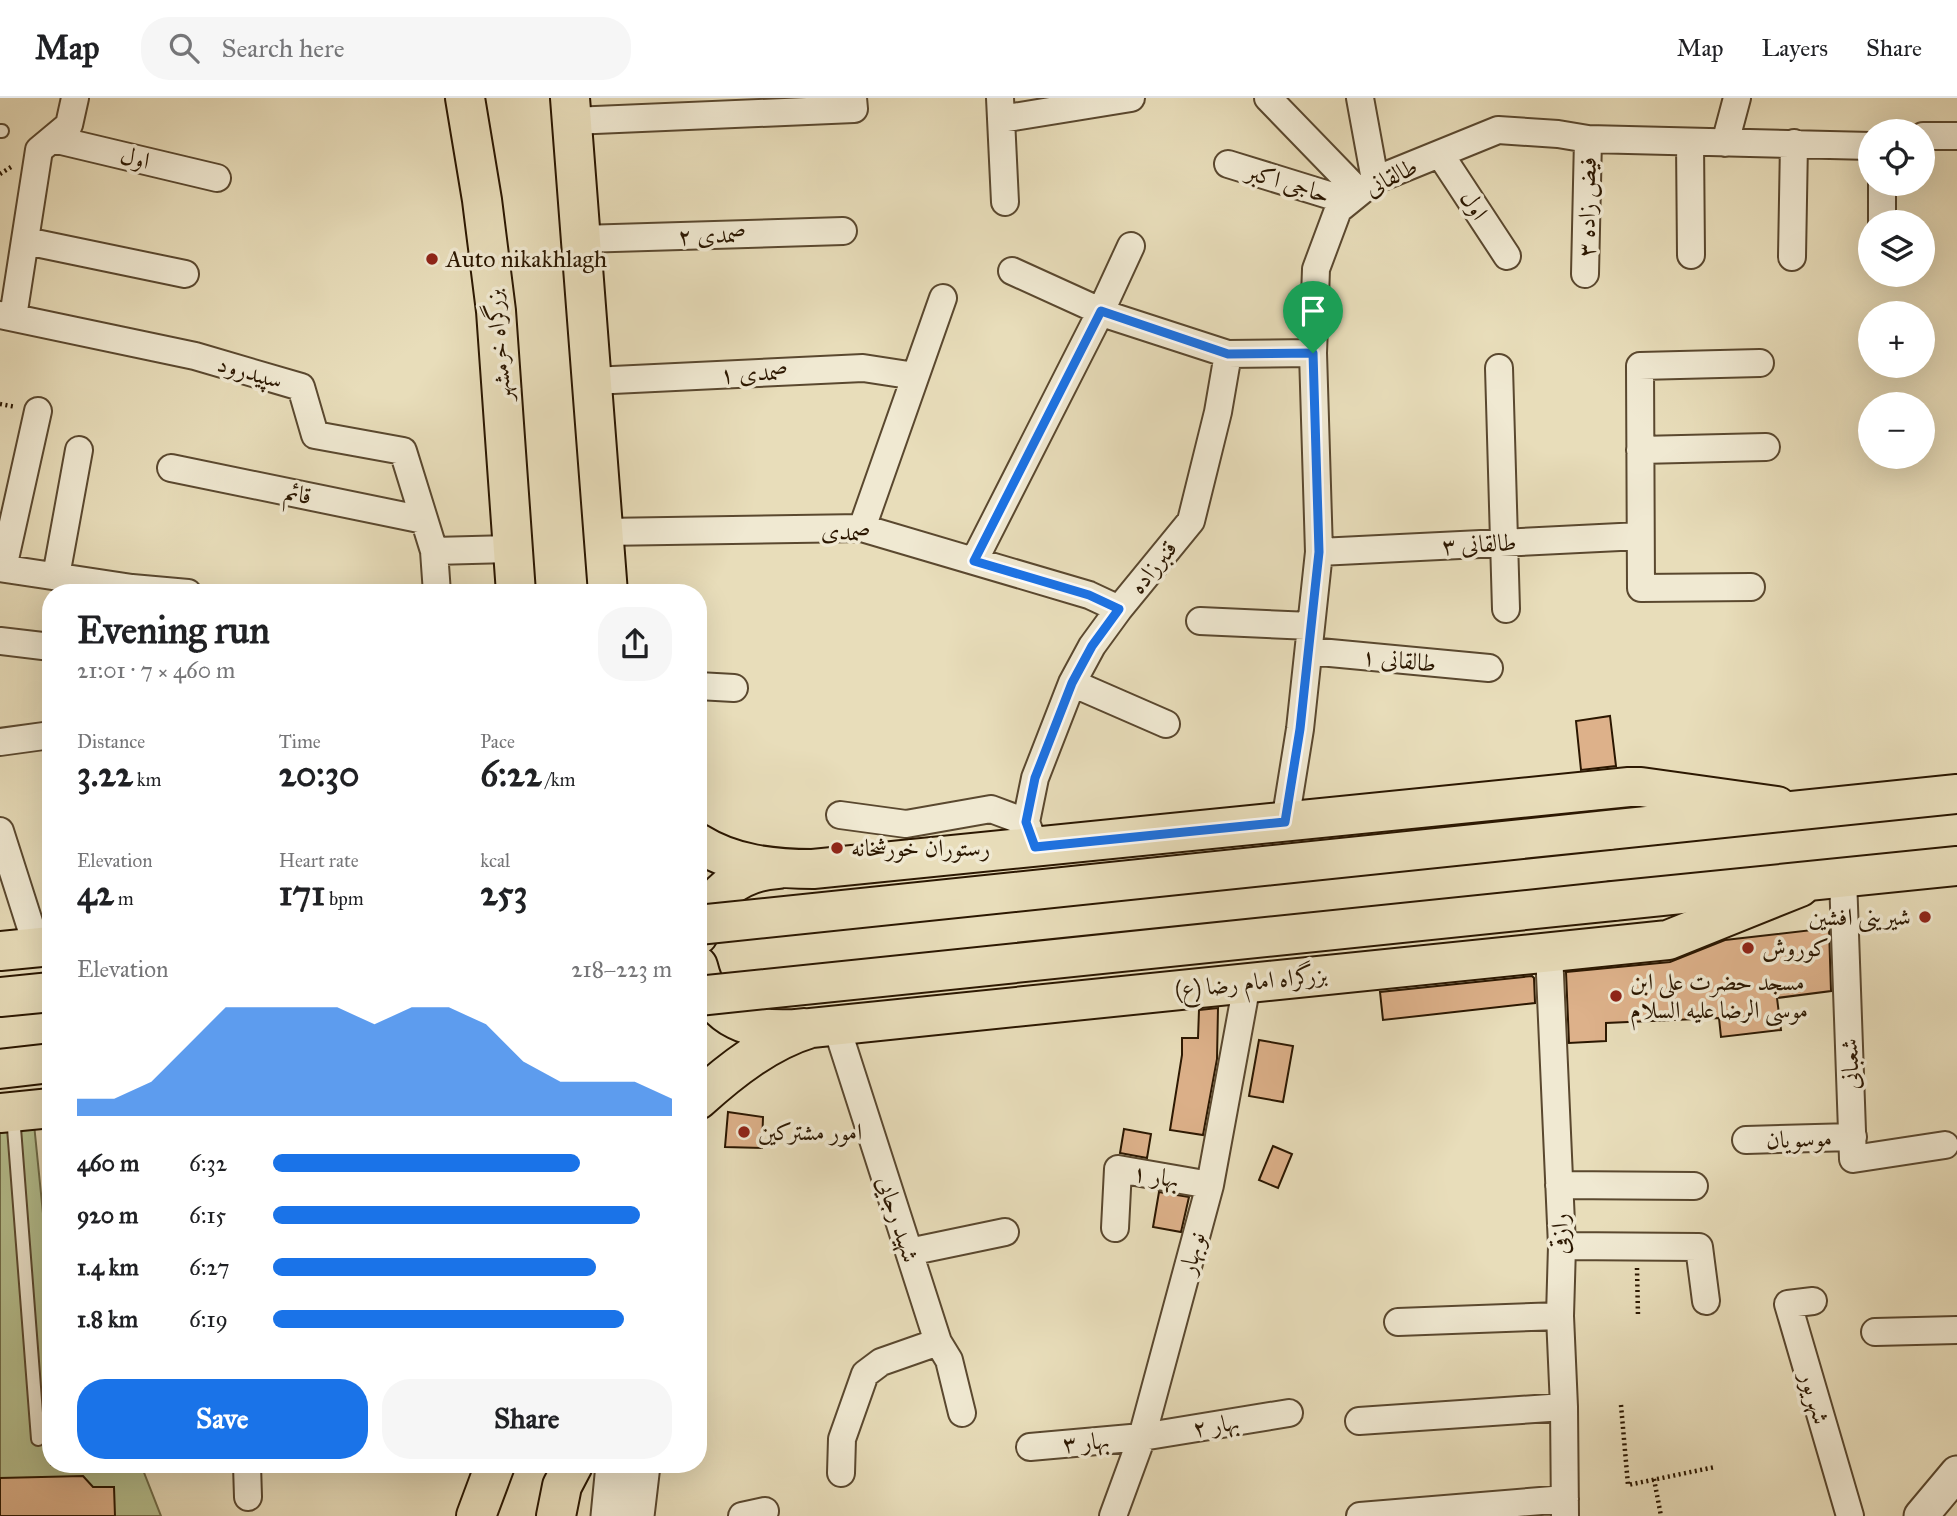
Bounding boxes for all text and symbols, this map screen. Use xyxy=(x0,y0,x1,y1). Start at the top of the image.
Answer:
search box xyxy=(141,17,631,80)
text: Map xyxy=(35,28,99,68)
icon: search xyxy=(165,29,203,67)
text: Search here xyxy=(221,32,345,64)
text: Map xyxy=(1677,33,1724,63)
text: Layers xyxy=(1762,33,1828,63)
text: Share xyxy=(1866,33,1922,63)
map controls xyxy=(1858,119,1935,469)
button: locate xyxy=(1858,119,1935,196)
street label: اول xyxy=(117,140,153,176)
street label: طالقانی xyxy=(1359,151,1423,203)
street label: حاجی اکبر xyxy=(1240,155,1333,210)
street label: فیض زاده ۳ xyxy=(1571,157,1603,257)
street label: اول xyxy=(1453,185,1495,225)
button: layers xyxy=(1858,210,1935,287)
street label: صمدی ۲ xyxy=(677,219,747,251)
place label: Auto nikakhlagh xyxy=(445,244,607,274)
marker: Auto nikakhlagh xyxy=(424,251,440,267)
pin xyxy=(1283,281,1343,353)
street label: بزرگراه خرمشهر xyxy=(477,288,518,405)
icon: arrive xyxy=(1294,292,1332,330)
button: + xyxy=(1858,301,1935,378)
street label: سپیدرود xyxy=(213,348,286,398)
street label: صمدی ۱ xyxy=(719,356,789,390)
button: − xyxy=(1858,392,1935,469)
street label: قائم xyxy=(281,477,314,517)
street label: صمدی xyxy=(820,515,872,549)
street label: طالقانی ۳ xyxy=(1441,527,1517,561)
street label: قنبرزاده xyxy=(1122,534,1184,600)
text: Evening run xyxy=(77,607,270,653)
button: share xyxy=(598,607,672,681)
street label: طالقانی ۱ xyxy=(1360,641,1438,679)
text: 21:01 · 7 × 460 m xyxy=(77,656,235,684)
text: Distance xyxy=(77,730,145,753)
text: Time xyxy=(279,730,321,753)
text: Pace xyxy=(480,730,515,753)
text: 3.22 xyxy=(77,753,133,796)
text: 20:30 xyxy=(279,753,359,796)
text: 6:22 xyxy=(480,753,542,796)
text: km xyxy=(133,768,162,791)
text: /km xyxy=(542,768,576,791)
place label: رستوران خورشخانه xyxy=(851,833,990,863)
marker: رستوران خورشخانه xyxy=(829,840,845,856)
text: Elevation xyxy=(77,849,152,872)
text: Heart rate xyxy=(279,849,359,872)
text: kcal xyxy=(480,849,510,872)
text: 42 xyxy=(77,872,114,915)
text: 171 xyxy=(279,872,325,915)
text: 253 xyxy=(480,872,528,915)
text: m xyxy=(114,887,134,910)
text: bpm xyxy=(325,887,364,910)
place label: شیرینی افشین xyxy=(1808,902,1911,933)
marker: شیرینی افشین xyxy=(1917,909,1933,925)
place label: کوروش xyxy=(1762,933,1829,963)
marker: کوروش xyxy=(1740,940,1756,956)
text: Elevation xyxy=(77,955,168,983)
text: 218–223 m xyxy=(571,955,672,983)
street label: بزرگراه امام رضا (ع) xyxy=(1173,958,1329,1011)
place label: مسجد حضرت علی ابن موسی الرضا علیه السلام xyxy=(1630,967,1808,1031)
marker: مسجد حضرت علی ابن موسی الرضا علیه السلام xyxy=(1608,988,1624,1004)
street label: شعبانی xyxy=(1834,1038,1866,1090)
place label: امور مشترکین xyxy=(758,1117,862,1147)
street label: موسویان xyxy=(1765,1123,1833,1155)
marker: امور مشترکین xyxy=(736,1124,752,1140)
text: 460 m xyxy=(77,1149,139,1177)
text: 6:32 xyxy=(189,1149,227,1177)
street label: بهار ۱ xyxy=(1130,1157,1182,1195)
street label: شهید رجایی xyxy=(870,1172,926,1266)
text: 920 m xyxy=(77,1201,138,1229)
text: 6:15 xyxy=(189,1201,226,1229)
street label: رازقی xyxy=(1545,1213,1575,1255)
street label: نوبهار xyxy=(1171,1229,1212,1279)
text: 1.4 km xyxy=(77,1253,139,1281)
text: 6:27 xyxy=(189,1253,230,1281)
text: 1.8 km xyxy=(77,1305,138,1333)
text: 6:19 xyxy=(189,1305,228,1333)
street label: شهریور xyxy=(1793,1367,1837,1428)
button: Save xyxy=(77,1379,368,1459)
button: Share xyxy=(382,1379,672,1459)
street label: بهار ۲ xyxy=(1190,1407,1242,1443)
street label: بهار ۳ xyxy=(1061,1425,1111,1459)

